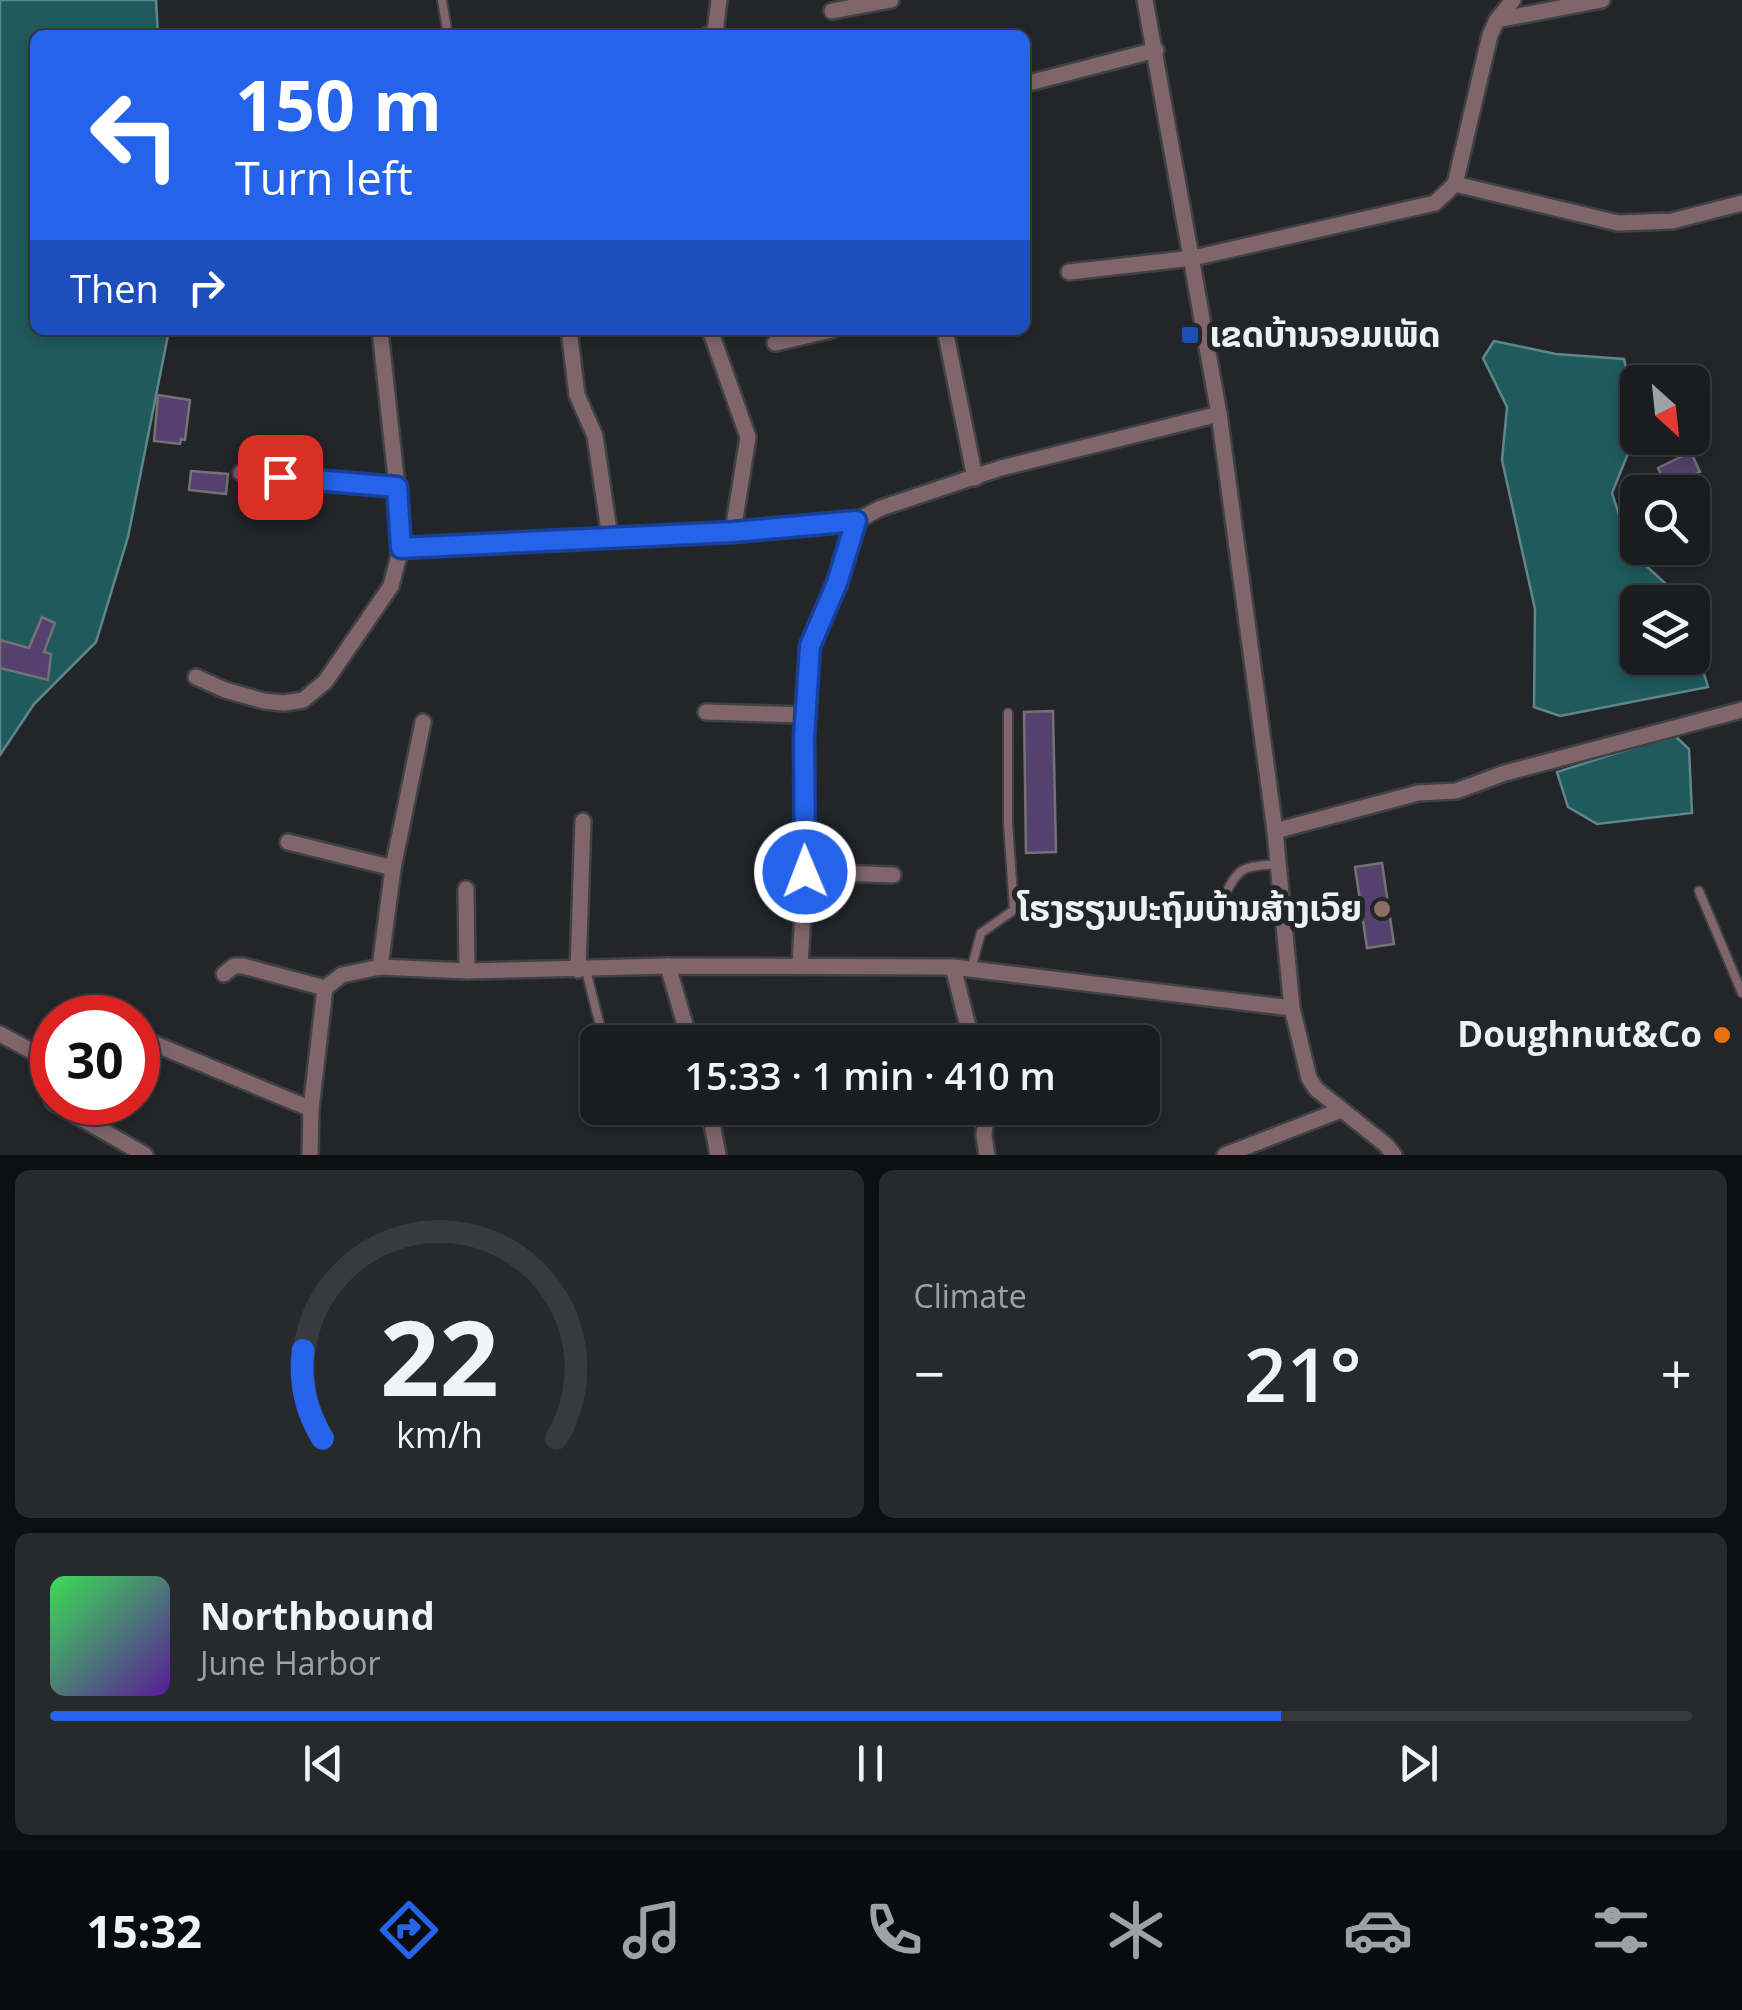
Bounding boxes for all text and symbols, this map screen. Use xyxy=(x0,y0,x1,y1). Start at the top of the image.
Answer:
text: 150 m xyxy=(235,56,442,152)
icon: left xyxy=(70,70,200,200)
text: Turn left xyxy=(235,147,413,208)
icon: right xyxy=(179,260,234,315)
text: Then xyxy=(70,262,159,314)
place label: ເຂດບ້ານຈອມເພັດ xyxy=(1210,310,1440,357)
marker: ເຂດບ້ານຈອມເພັດ xyxy=(1179,324,1201,346)
north arrow xyxy=(1620,365,1710,455)
map controls xyxy=(1620,365,1710,675)
pin xyxy=(238,435,323,520)
icon: arrive xyxy=(253,450,308,505)
button: search xyxy=(1620,475,1710,565)
button: layers xyxy=(1620,585,1710,675)
position arrow xyxy=(753,820,857,924)
place label: ໂຮງຮຽນປະຖົມບ້ານສ້າງເວົຍ xyxy=(1016,884,1362,931)
marker: ໂຮງຮຽນປະຖົມບ້ານສ້າງເວົຍ xyxy=(1371,898,1393,920)
speed limit sign: 30 xyxy=(30,995,160,1125)
place label: Doughnut&Co xyxy=(1457,1010,1702,1057)
marker: Doughnut&Co xyxy=(1711,1024,1733,1046)
text: 15:33 · 1 min · 410 m xyxy=(684,1049,1056,1101)
text: Climate xyxy=(914,1274,1027,1317)
text: 22 xyxy=(380,1285,499,1426)
text: 21° xyxy=(1244,1322,1362,1424)
text: − xyxy=(914,1335,945,1410)
text: + xyxy=(1661,1335,1692,1410)
text: km/h xyxy=(396,1410,483,1458)
text: Northbound xyxy=(200,1589,435,1641)
text: June Harbor xyxy=(200,1641,380,1684)
icon: previous xyxy=(296,1736,351,1791)
icon: pause xyxy=(843,1736,898,1791)
icon: next xyxy=(1391,1736,1446,1791)
icon: directions xyxy=(374,1895,444,1965)
icon: music xyxy=(617,1895,687,1965)
icon: phone xyxy=(859,1895,929,1965)
icon: climate xyxy=(1101,1895,1171,1965)
icon: car xyxy=(1343,1895,1413,1965)
icon: filters xyxy=(1586,1895,1656,1965)
text: 15:32 xyxy=(86,1900,202,1961)

